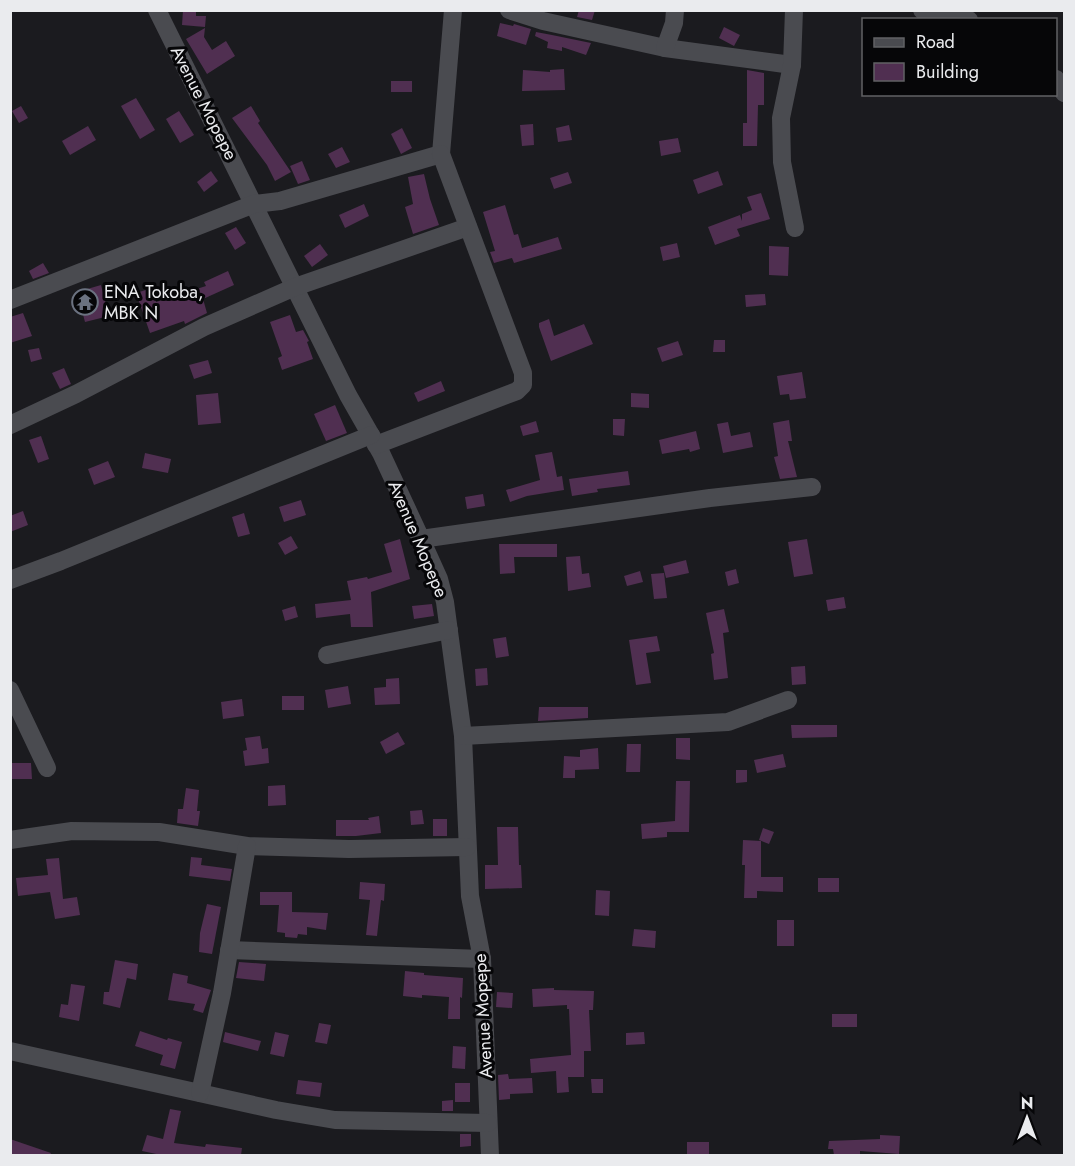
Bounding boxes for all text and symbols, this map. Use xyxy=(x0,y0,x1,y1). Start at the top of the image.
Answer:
legend xyxy=(862,18,1057,96)
text: Road xyxy=(916,29,955,55)
street label: Avenue Mopepe xyxy=(164,41,244,165)
text: Building xyxy=(916,59,979,85)
place label: ENA Tokoba, MBK N xyxy=(104,279,203,326)
temple icon: ENA Tokoba, MBK N xyxy=(70,287,100,317)
street label: Avenue Mopepe xyxy=(382,476,454,602)
street label: Avenue Mopepe xyxy=(467,953,499,1079)
north arrow xyxy=(997,1088,1057,1148)
text: N xyxy=(1021,1092,1033,1115)

